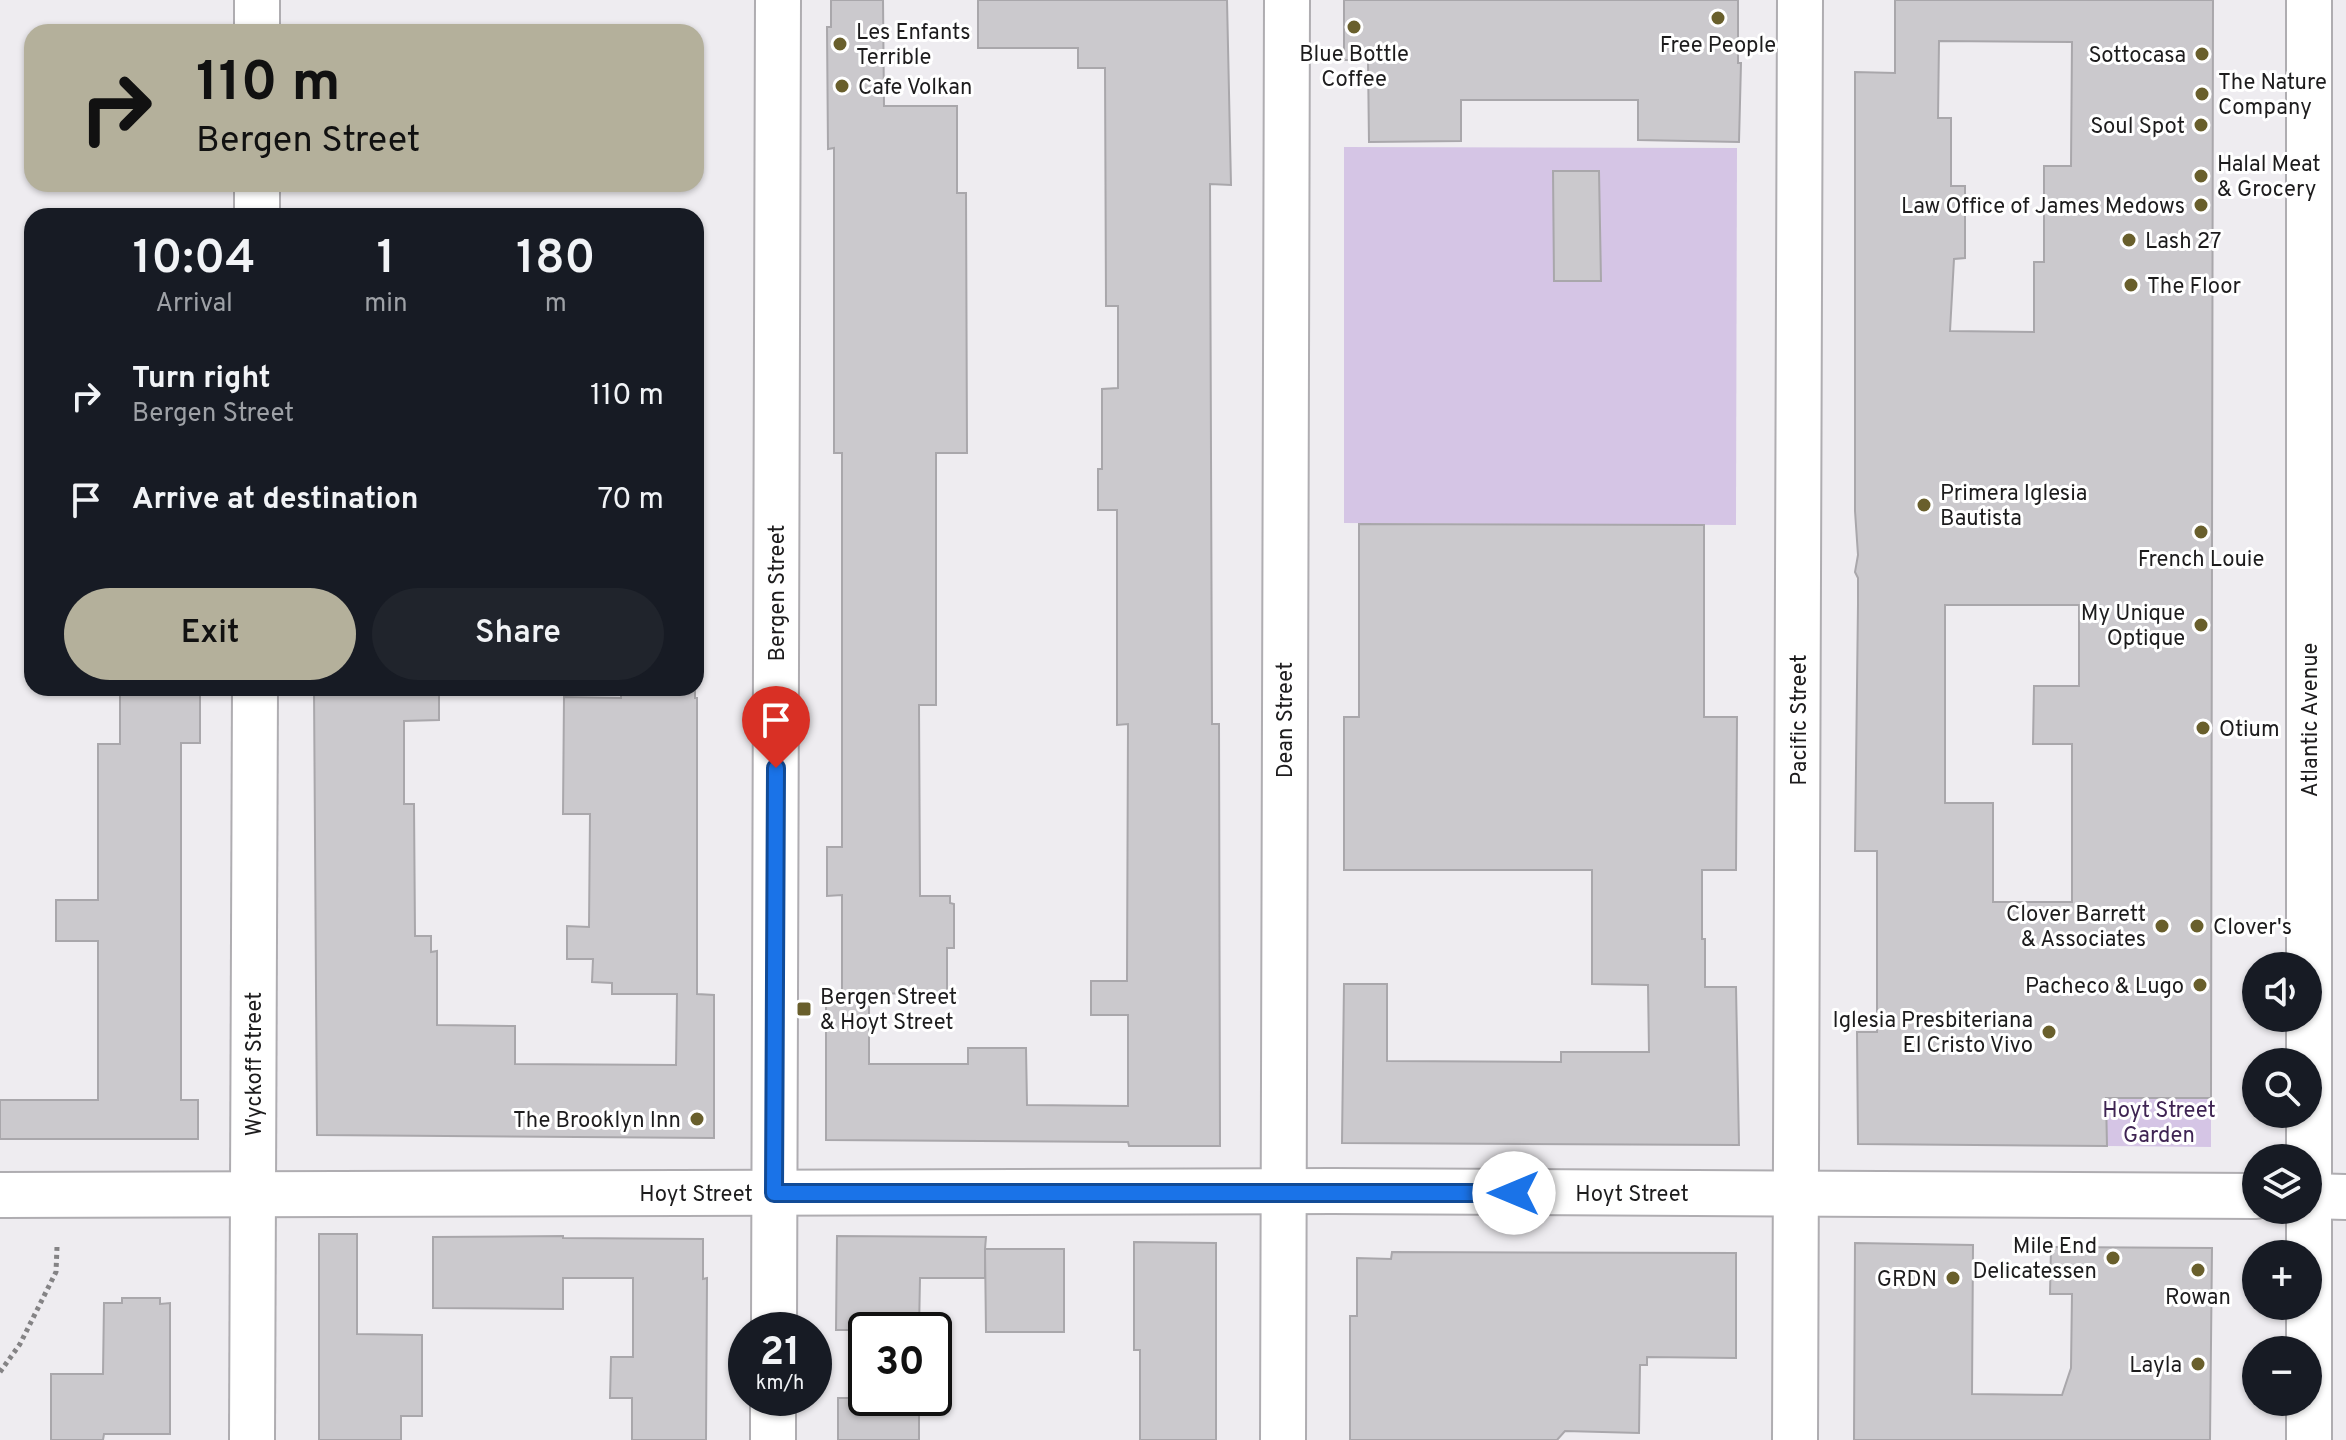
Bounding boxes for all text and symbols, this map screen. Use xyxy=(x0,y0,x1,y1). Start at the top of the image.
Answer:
marker: Free People xyxy=(1709,9,1727,27)
marker: Blue Bottle Coffee xyxy=(1345,18,1363,36)
place label: Les Enfants Terrible xyxy=(856,20,970,72)
place label: Free People xyxy=(1660,33,1776,60)
marker: Les Enfants Terrible xyxy=(831,35,849,53)
place label: Blue Bottle Coffee xyxy=(1299,42,1409,94)
place label: Sottocasa xyxy=(2088,43,2186,70)
marker: Sottocasa xyxy=(2193,45,2211,63)
text: 110 m xyxy=(196,50,341,120)
icon: right xyxy=(64,56,168,160)
place label: The Nature Company xyxy=(2218,70,2327,122)
place label: Cafe Volkan xyxy=(858,75,972,102)
marker: Cafe Volkan xyxy=(833,77,851,95)
marker: The Nature Company xyxy=(2193,85,2211,103)
place label: Soul Spot xyxy=(2090,114,2185,141)
marker: Soul Spot xyxy=(2192,116,2210,134)
text: Bergen Street xyxy=(196,119,420,165)
place label: Halal Meat & Grocery xyxy=(2217,152,2321,204)
marker: Halal Meat & Grocery xyxy=(2192,167,2210,185)
place label: Law Office of James Medows xyxy=(1901,194,2185,221)
marker: Law Office of James Medows xyxy=(2192,196,2210,214)
place label: Lash 27 xyxy=(2145,229,2221,256)
text: 10:04 xyxy=(133,230,256,290)
text: 1 xyxy=(377,230,395,290)
text: 180 xyxy=(516,230,595,290)
marker: Lash 27 xyxy=(2120,231,2138,249)
place label: The Floor xyxy=(2147,274,2241,301)
marker: The Floor xyxy=(2122,276,2140,294)
text: Arrival xyxy=(155,288,233,321)
text: min xyxy=(364,288,408,321)
text: m xyxy=(545,288,567,321)
text: Turn right xyxy=(132,361,270,398)
icon: right xyxy=(64,374,108,418)
text: 110 m xyxy=(590,378,664,415)
text: Bergen Street xyxy=(132,398,294,431)
icon: arrive xyxy=(64,478,108,522)
place label: Primera Iglesia Bautista xyxy=(1940,481,2087,533)
text: Arrive at destination xyxy=(132,482,418,519)
text: 70 m xyxy=(598,482,664,519)
marker: Primera Iglesia Bautista xyxy=(1915,496,1933,514)
marker: French Louie xyxy=(2192,523,2210,541)
street label: Bergen Street xyxy=(765,524,792,662)
place label: French Louie xyxy=(2138,547,2264,574)
button: Exit xyxy=(64,588,356,680)
button: Share xyxy=(372,588,664,680)
place label: My Unique Optique xyxy=(2081,601,2185,653)
marker: My Unique Optique xyxy=(2192,616,2210,634)
street label: Atlantic Avenue xyxy=(2298,643,2325,797)
street label: Pacific Street xyxy=(1787,654,1814,786)
street label: Dean Street xyxy=(1273,662,1300,778)
pin xyxy=(742,686,810,768)
icon: arrive xyxy=(754,698,798,742)
place label: Otium xyxy=(2219,717,2280,744)
marker: Otium xyxy=(2194,719,2212,737)
place label: Clover Barrett & Associates xyxy=(2006,902,2146,954)
place label: Clover's xyxy=(2213,915,2292,942)
marker: Clover Barrett & Associates xyxy=(2153,917,2171,935)
marker: Clover's xyxy=(2188,917,2206,935)
map controls xyxy=(2242,952,2322,1416)
button: sound xyxy=(2242,952,2322,1032)
place label: Pacheco & Lugo xyxy=(2025,974,2184,1001)
marker: Pacheco & Lugo xyxy=(2191,976,2209,994)
place label: Bergen Street & Hoyt Street xyxy=(820,985,957,1037)
street label: Wyckoff Street xyxy=(242,992,269,1136)
marker: Bergen Street & Hoyt Street xyxy=(795,1000,813,1018)
place label: Iglesia Presbiteriana El Cristo Vivo xyxy=(1832,1008,2033,1060)
marker: Iglesia Presbiteriana El Cristo Vivo xyxy=(2040,1023,2058,1041)
button: search xyxy=(2242,1048,2322,1128)
park label: Hoyt Street Garden xyxy=(2102,1098,2216,1150)
place label: The Brooklyn Inn xyxy=(513,1108,681,1135)
marker: The Brooklyn Inn xyxy=(688,1110,706,1128)
button: layers xyxy=(2242,1144,2322,1224)
position arrow xyxy=(1472,1151,1556,1235)
street label: Hoyt Street xyxy=(639,1182,753,1209)
street label: Hoyt Street xyxy=(1575,1182,1689,1209)
place label: Mile End Delicatessen xyxy=(1972,1234,2097,1286)
button: + xyxy=(2242,1240,2322,1320)
marker: Mile End Delicatessen xyxy=(2104,1249,2122,1267)
marker: Rowan xyxy=(2189,1261,2207,1279)
place label: GRDN xyxy=(1877,1267,1937,1294)
marker: GRDN xyxy=(1944,1269,1962,1287)
place label: Rowan xyxy=(2165,1285,2231,1312)
speed limit sign: 30 xyxy=(848,1312,952,1416)
text: 21 xyxy=(760,1329,800,1379)
button: − xyxy=(2242,1336,2322,1416)
place label: Layla xyxy=(2129,1353,2182,1380)
marker: Layla xyxy=(2189,1355,2207,1373)
text: km/h xyxy=(756,1371,804,1397)

